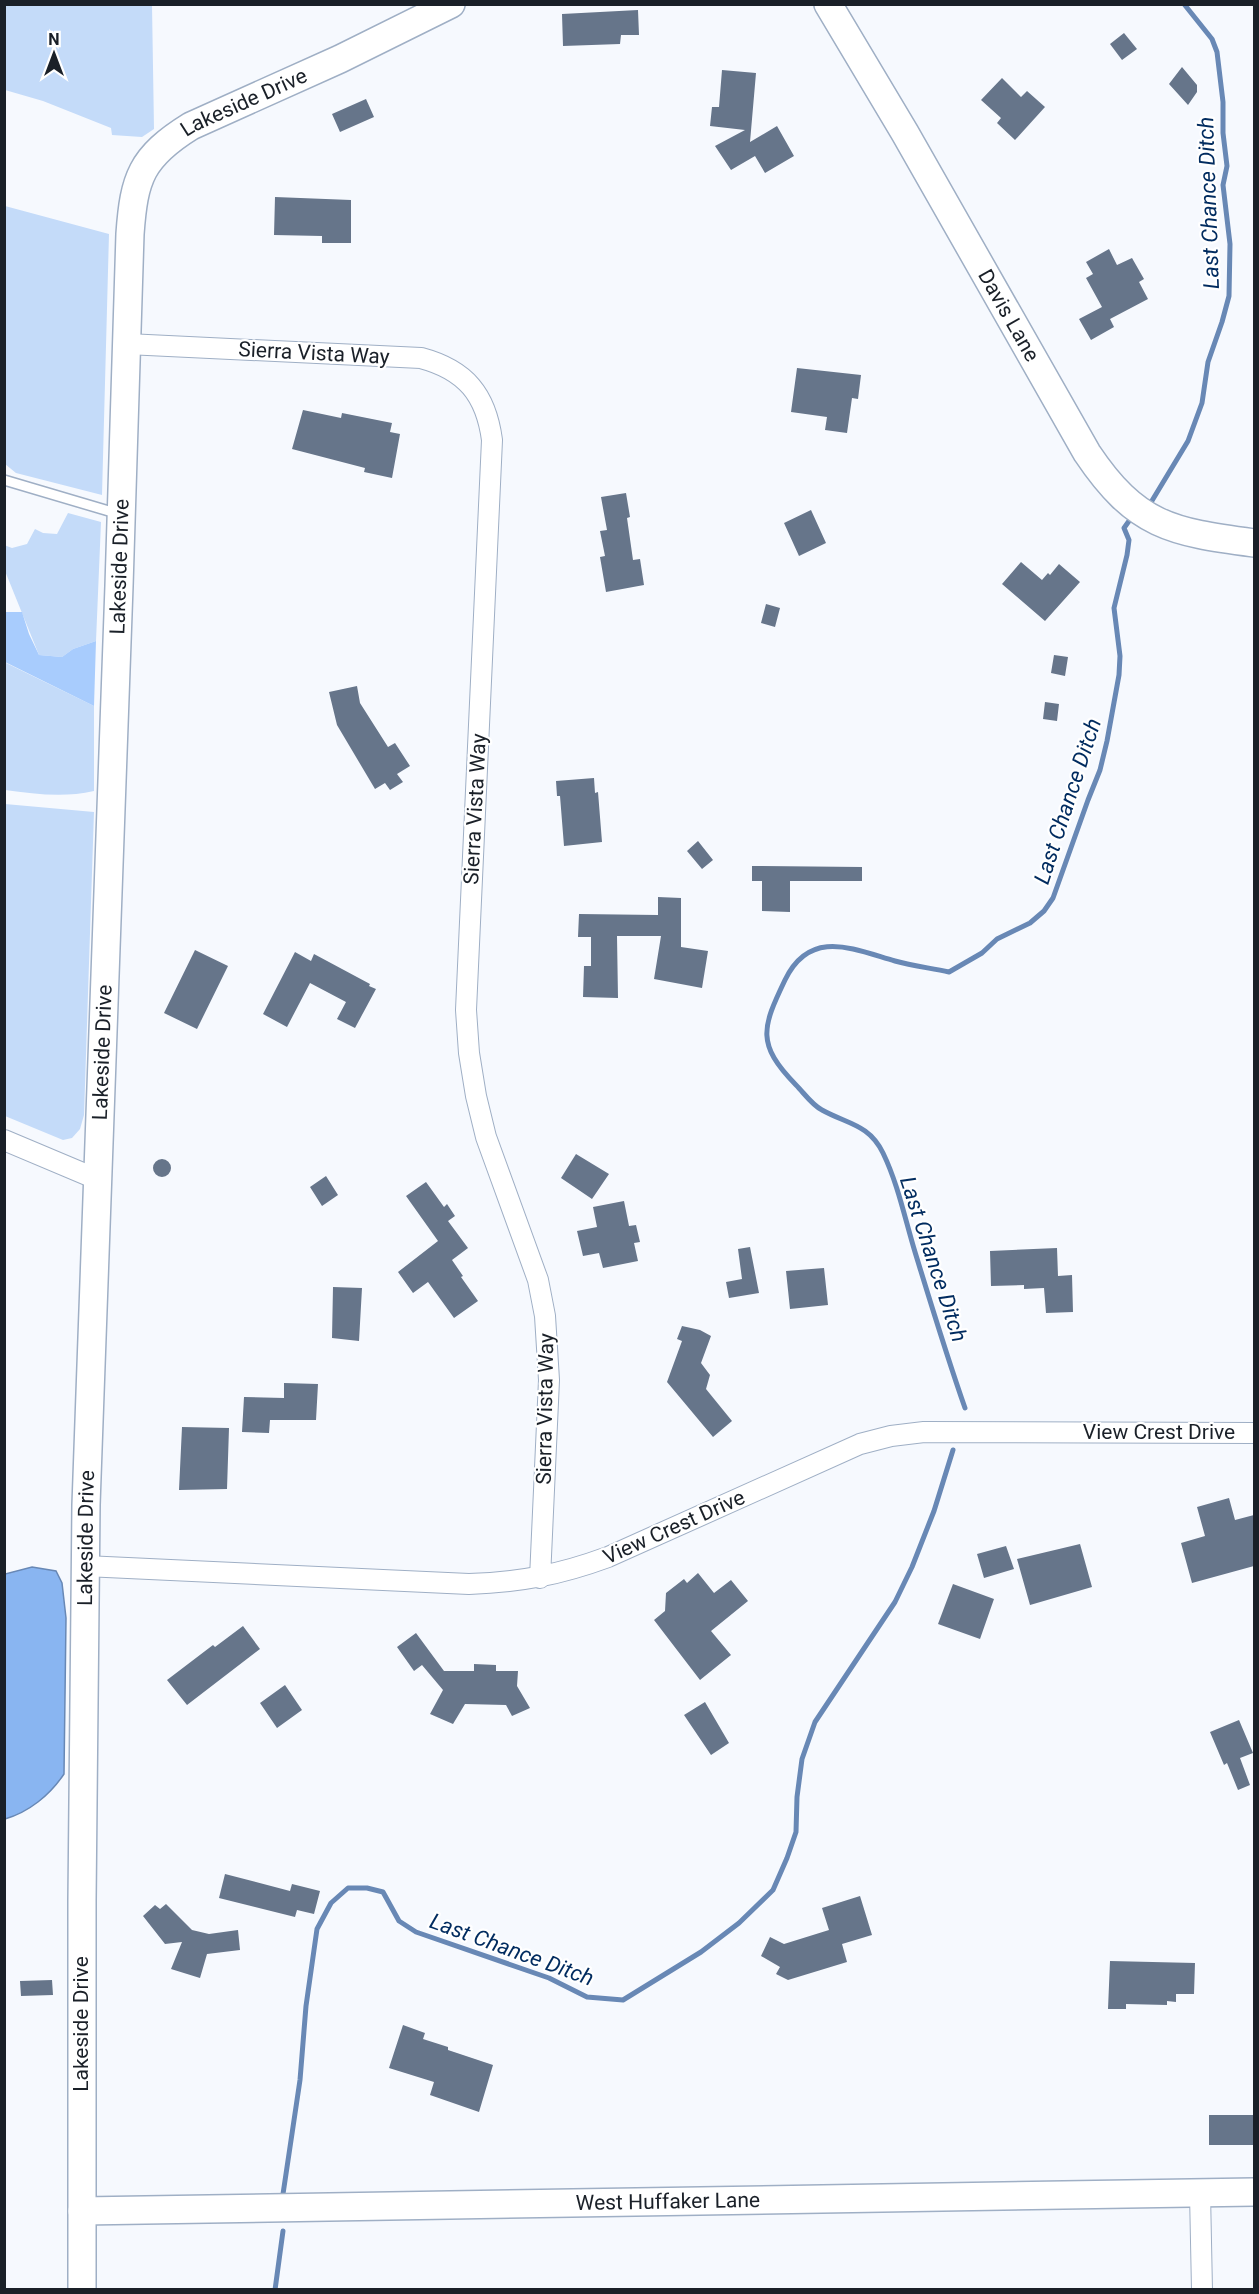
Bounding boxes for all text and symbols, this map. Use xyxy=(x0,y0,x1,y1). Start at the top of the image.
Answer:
north arrow xyxy=(24,24,84,84)
text: N xyxy=(48,30,60,49)
street label: Lakeside Drive xyxy=(176,63,311,141)
water label: Last Chance Ditch xyxy=(1193,116,1224,290)
street label: Davis Lane xyxy=(973,265,1044,366)
street label: Sierra Vista Way xyxy=(238,337,390,369)
street label: Lakeside Drive xyxy=(105,498,134,635)
water label: Last Chance Ditch xyxy=(1029,715,1106,887)
street label: Sierra Vista Way xyxy=(459,733,491,885)
street label: Lakeside Drive xyxy=(88,984,117,1121)
water label: Last Chance Ditch xyxy=(895,1173,972,1345)
street label: Sierra Vista Way xyxy=(532,1333,558,1485)
street label: View Crest Drive xyxy=(1083,1420,1235,1444)
street label: Lakeside Drive xyxy=(73,1470,99,1606)
street label: View Crest Drive xyxy=(599,1485,749,1569)
water label: Last Chance Ditch xyxy=(426,1908,597,1991)
street label: Lakeside Drive xyxy=(69,1956,93,2092)
street label: West Huffaker Lane xyxy=(576,2188,760,2215)

